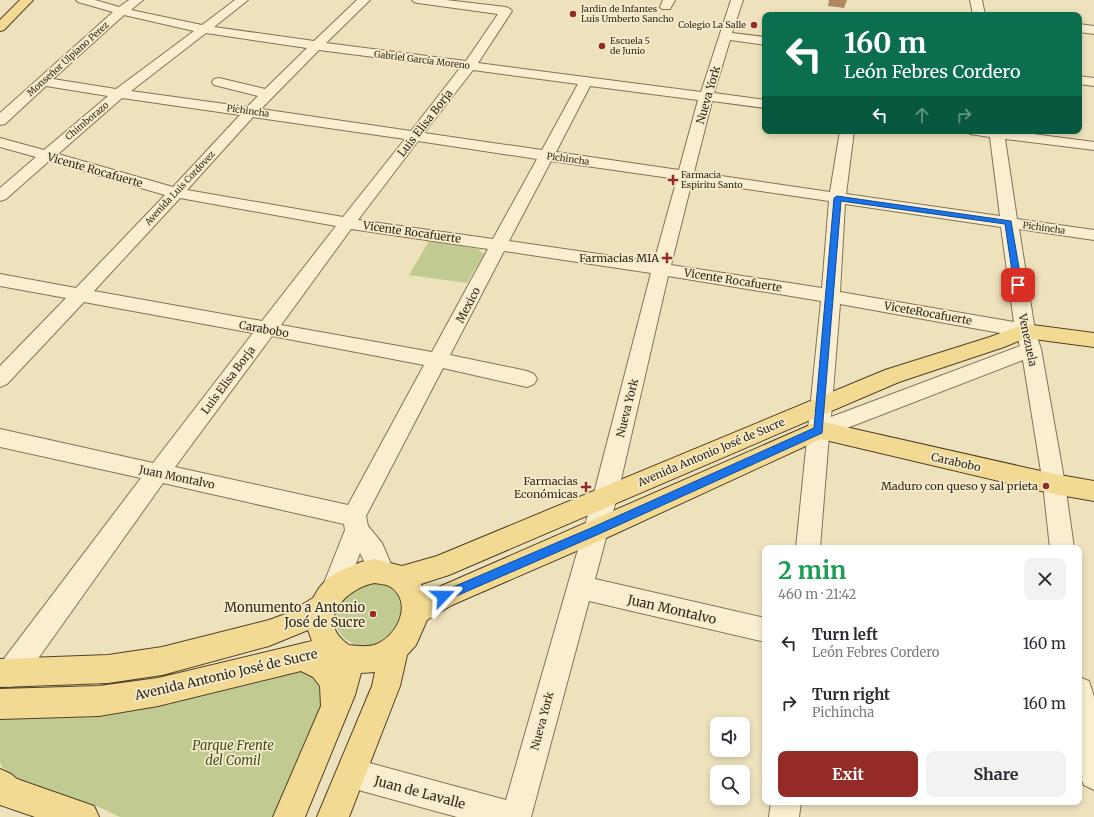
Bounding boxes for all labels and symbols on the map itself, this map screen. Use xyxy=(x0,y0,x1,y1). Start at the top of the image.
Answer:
place label: Jardin de Infantes Luis Umberto Sancho xyxy=(580,3,674,24)
marker: Jardin de Infantes Luis Umberto Sancho xyxy=(568,9,578,19)
street label: Monseñor Ulpiano Perez xyxy=(25,19,111,98)
place label: Colegio La Salle xyxy=(678,19,746,30)
marker: Colegio La Salle xyxy=(749,20,759,30)
place label: Escuela 5 de Junio xyxy=(610,35,650,56)
marker: Escuela 5 de Junio xyxy=(597,41,607,51)
street label: Gabriel García Moreno xyxy=(374,48,471,71)
street label: Nueva York xyxy=(693,64,723,126)
street label: Luis Elisa Borja xyxy=(394,87,456,159)
street label: Chimborazo xyxy=(63,99,111,142)
street label: Pichincha xyxy=(226,102,270,119)
street label: Avenida Luis Cordovez xyxy=(142,148,217,228)
street label: Vicente Rocafuerte xyxy=(45,149,145,190)
street label: Pichincha xyxy=(546,150,590,167)
place label: Farmacia Espiritu Santo xyxy=(681,169,743,190)
marker: Farmacia Espiritu Santo xyxy=(668,175,678,185)
street label: Vicente Rocafuerte xyxy=(361,218,462,246)
street label: Pichincha xyxy=(1022,219,1066,236)
place label: Farmacias MIA xyxy=(579,251,659,265)
marker: Farmacias MIA xyxy=(662,253,672,263)
street label: Vicente Rocafuerte xyxy=(682,265,783,295)
pin xyxy=(1001,268,1035,302)
street label: Mexico xyxy=(453,284,483,325)
street label: ViceteRocafuerte xyxy=(882,298,973,328)
street label: Venezuela xyxy=(1015,311,1040,368)
street label: Carabobo xyxy=(238,318,291,340)
street label: Luis Elisa Borja xyxy=(198,343,258,417)
street label: Nueva York xyxy=(613,377,641,439)
street label: Avenida Antonio José de Sucre xyxy=(634,415,787,490)
street label: Carabobo xyxy=(930,450,983,475)
street label: Juan Montalvo xyxy=(137,462,217,492)
place label: Farmacias Económicas xyxy=(514,474,578,501)
place label: Maduro con queso y sal prieta xyxy=(881,479,1038,493)
marker: Maduro con queso y sal prieta xyxy=(1041,481,1051,491)
marker: Farmacias Económicas xyxy=(581,482,591,492)
position arrow xyxy=(422,575,464,617)
street label: Juan Montalvo xyxy=(625,591,718,628)
place label: Monumento a Antonio José de Sucre xyxy=(224,599,365,631)
marker: Monumento a Antonio José de Sucre xyxy=(368,609,378,619)
street label: Avenida Antonio José de Sucre xyxy=(132,645,319,704)
street label: Nueva York xyxy=(527,690,557,752)
park label: Parque Frente del Comil xyxy=(192,737,274,769)
street label: Juan de Lavalle xyxy=(372,772,467,813)

